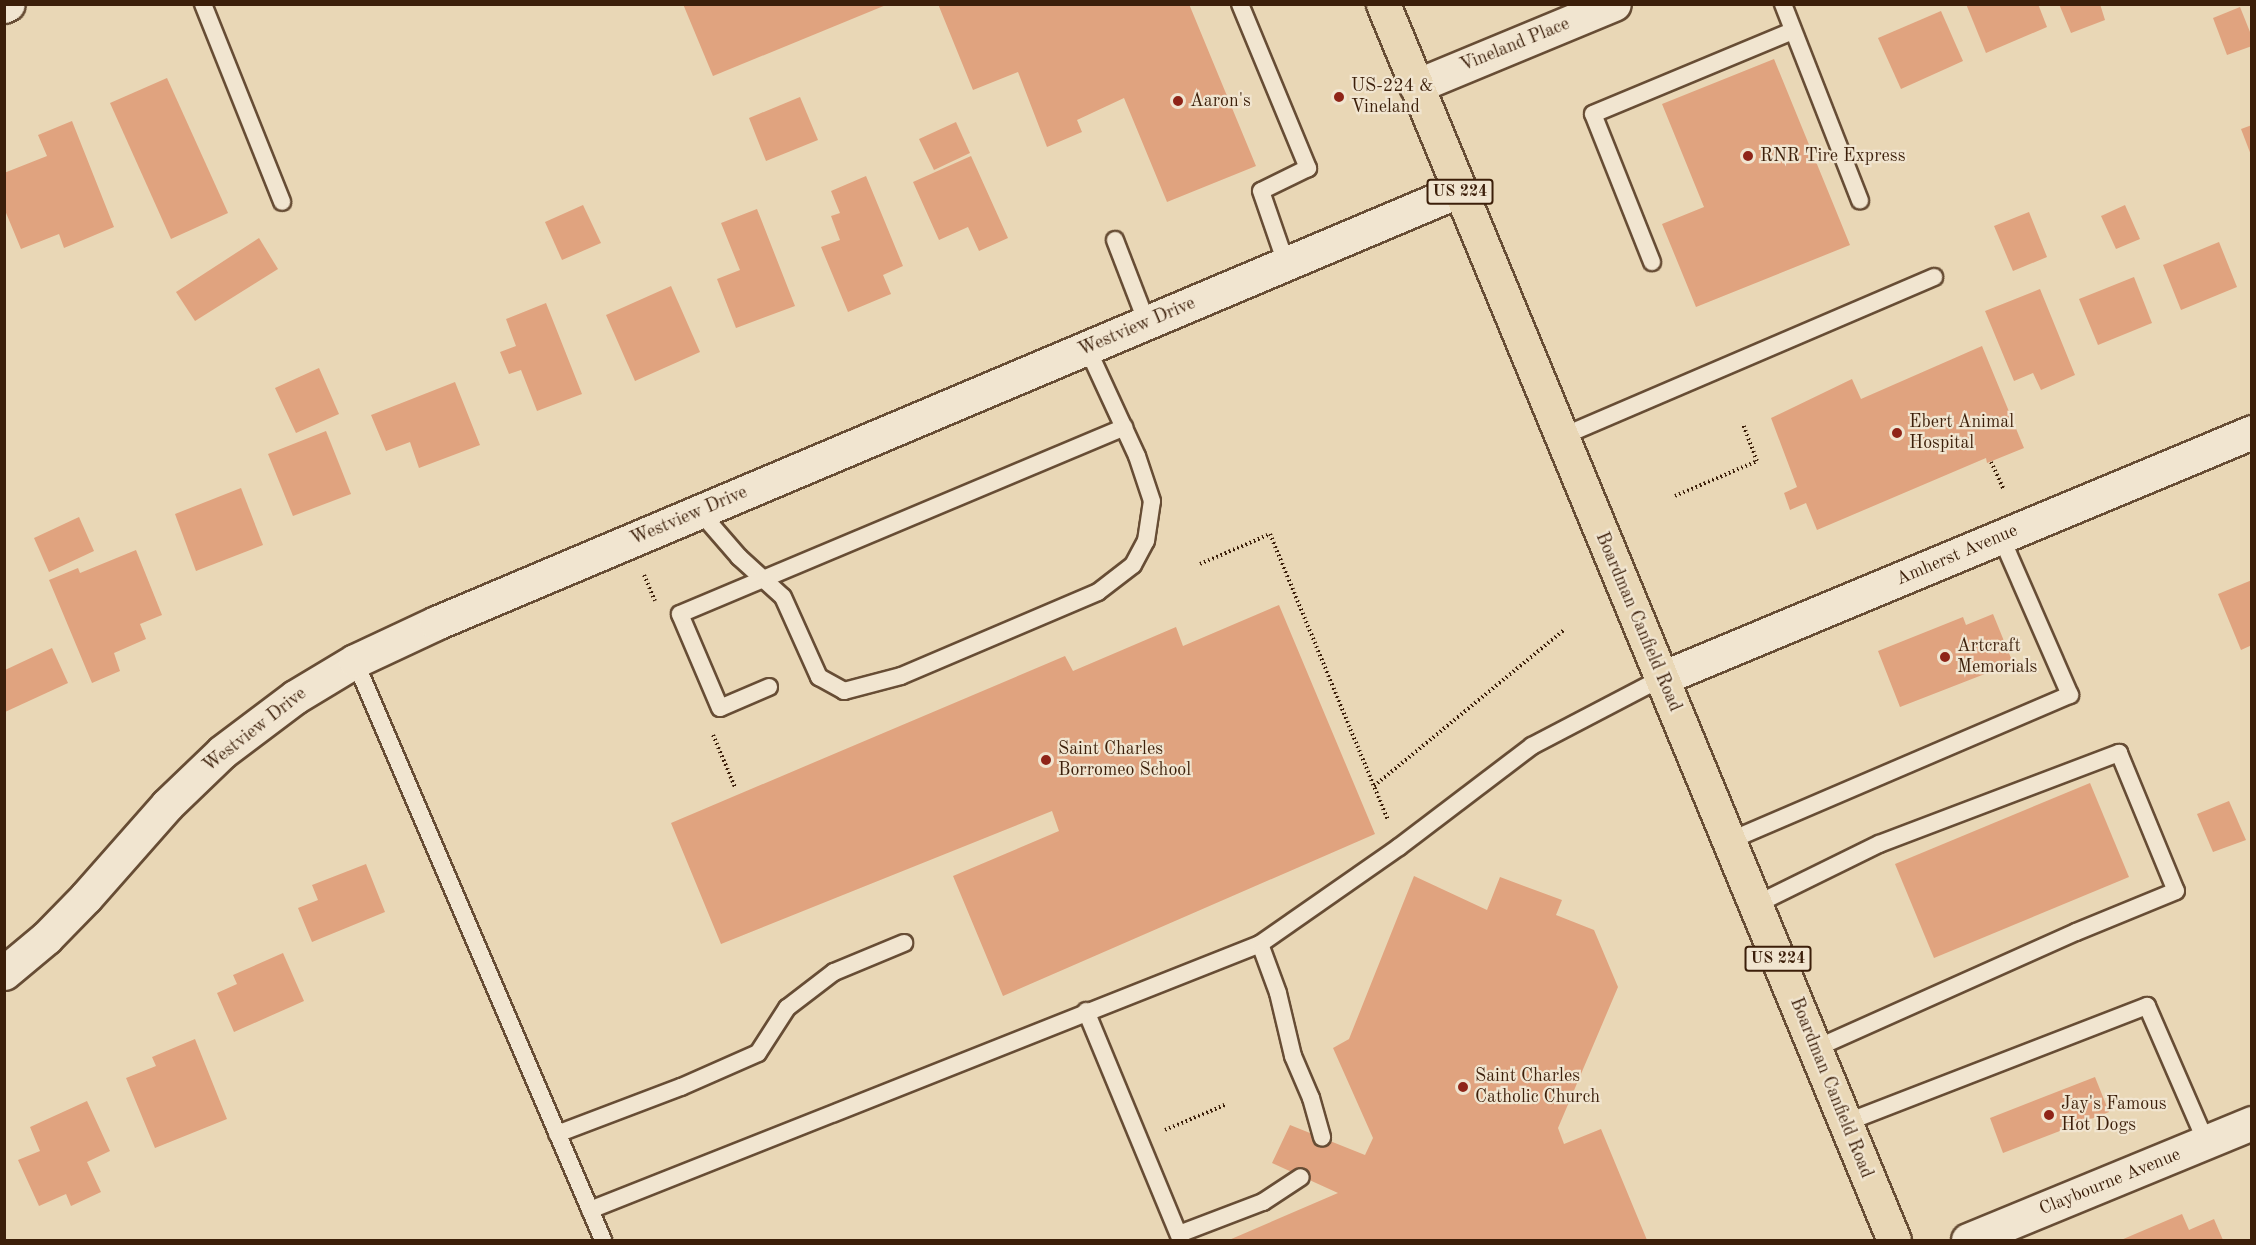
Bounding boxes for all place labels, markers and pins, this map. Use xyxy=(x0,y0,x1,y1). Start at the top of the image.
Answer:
place label: US-224 & Vineland xyxy=(1351,76,1433,118)
place label: Aaron's xyxy=(1190,90,1251,112)
marker: US-224 & Vineland xyxy=(1332,90,1346,104)
marker: Aaron's xyxy=(1171,94,1185,108)
place label: RNR Tire Express xyxy=(1760,145,1905,167)
marker: RNR Tire Express xyxy=(1741,149,1755,163)
place label: Ebert Animal Hospital xyxy=(1909,412,2014,454)
marker: Ebert Animal Hospital xyxy=(1890,426,1904,440)
place label: Artcraft Memorials xyxy=(1957,636,2037,678)
marker: Artcraft Memorials xyxy=(1938,650,1952,664)
place label: Saint Charles Borromeo School xyxy=(1058,739,1191,782)
marker: Saint Charles Borromeo School xyxy=(1039,753,1053,767)
place label: Saint Charles Catholic Church xyxy=(1475,1066,1600,1108)
marker: Saint Charles Catholic Church xyxy=(1456,1080,1470,1094)
place label: Jay's Famous Hot Dogs xyxy=(2061,1094,2167,1136)
marker: Jay's Famous Hot Dogs xyxy=(2042,1108,2056,1122)

